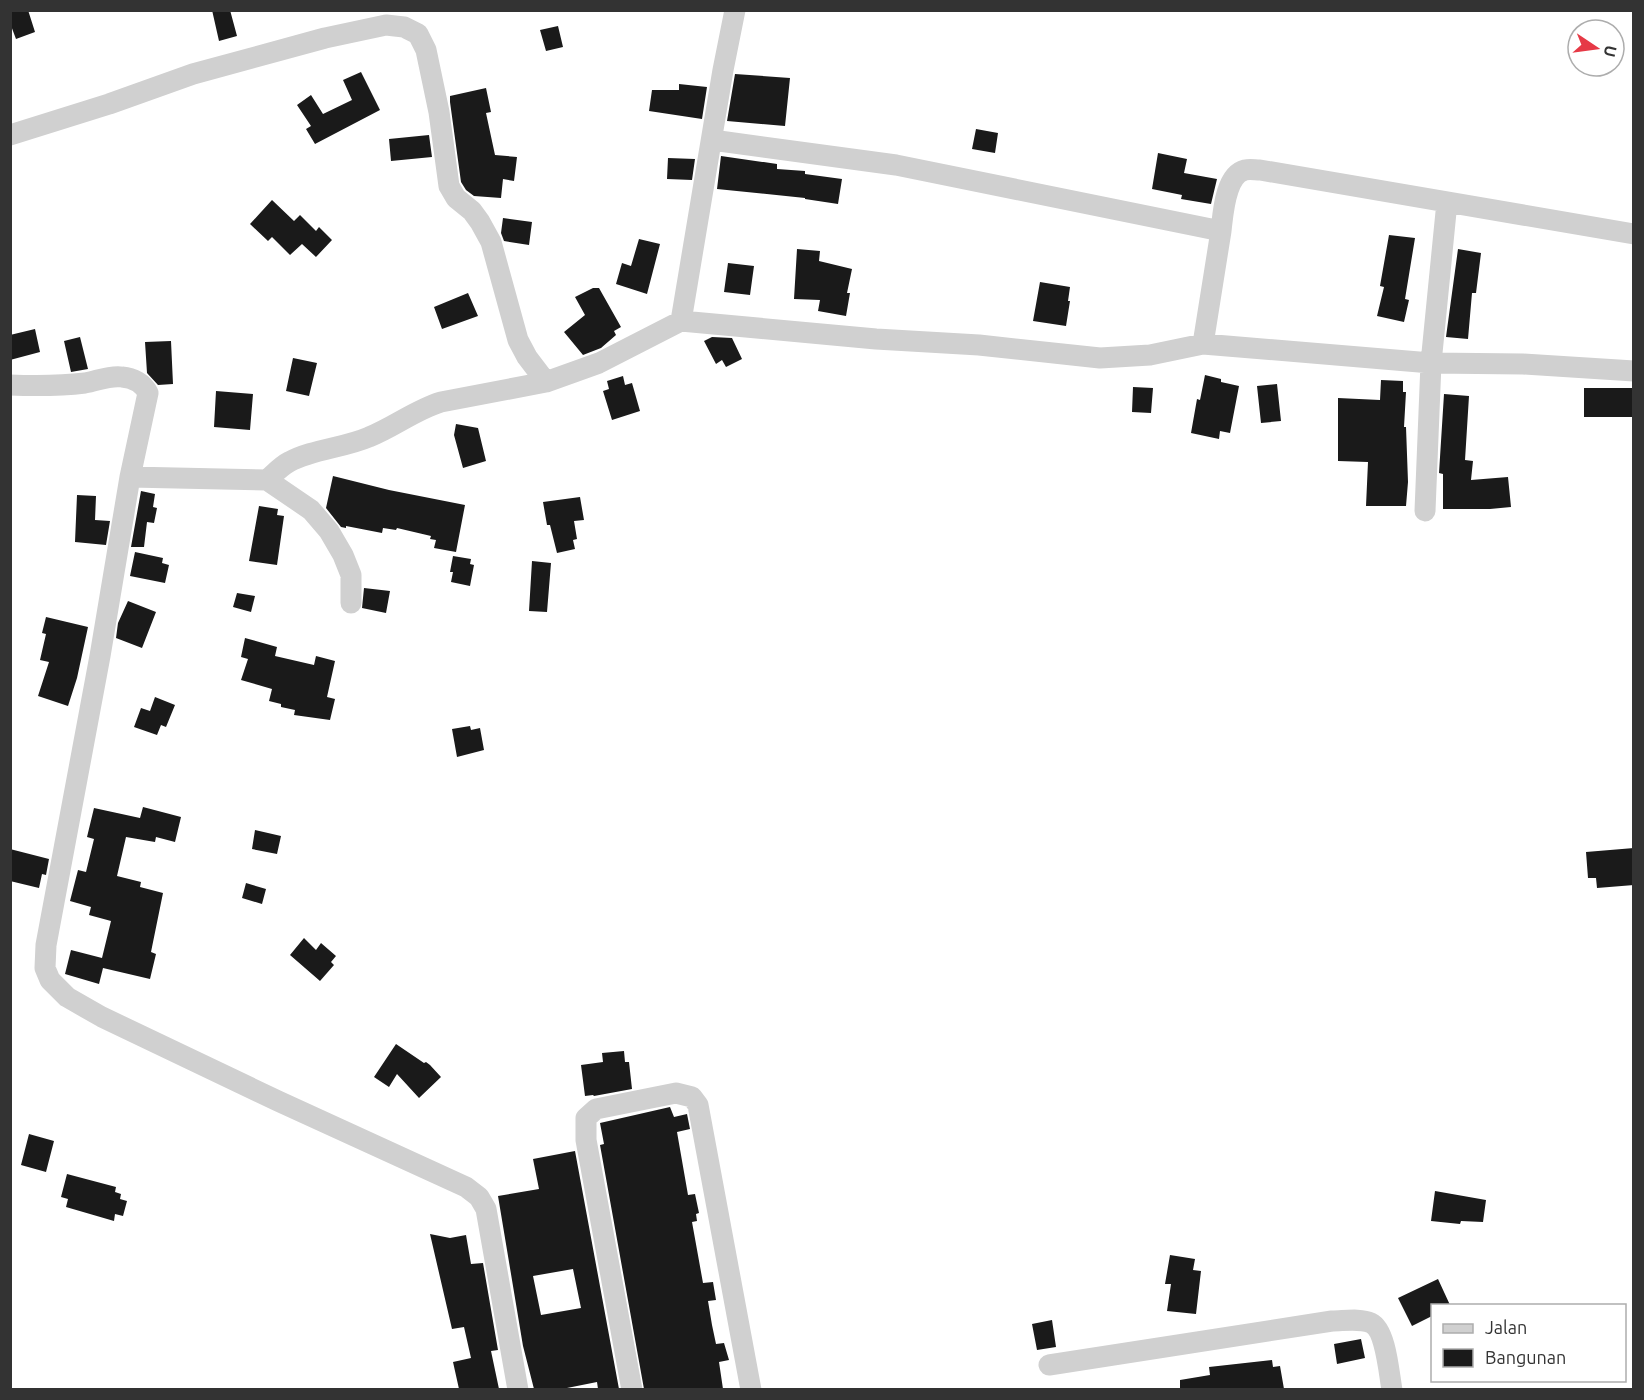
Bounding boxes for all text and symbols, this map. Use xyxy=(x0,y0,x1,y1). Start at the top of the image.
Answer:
north arrow xyxy=(1566,18,1626,78)
text: U xyxy=(1601,44,1621,59)
legend xyxy=(1431,1304,1626,1382)
text: Jalan xyxy=(1485,1317,1527,1337)
text: Bangunan xyxy=(1485,1347,1566,1367)

